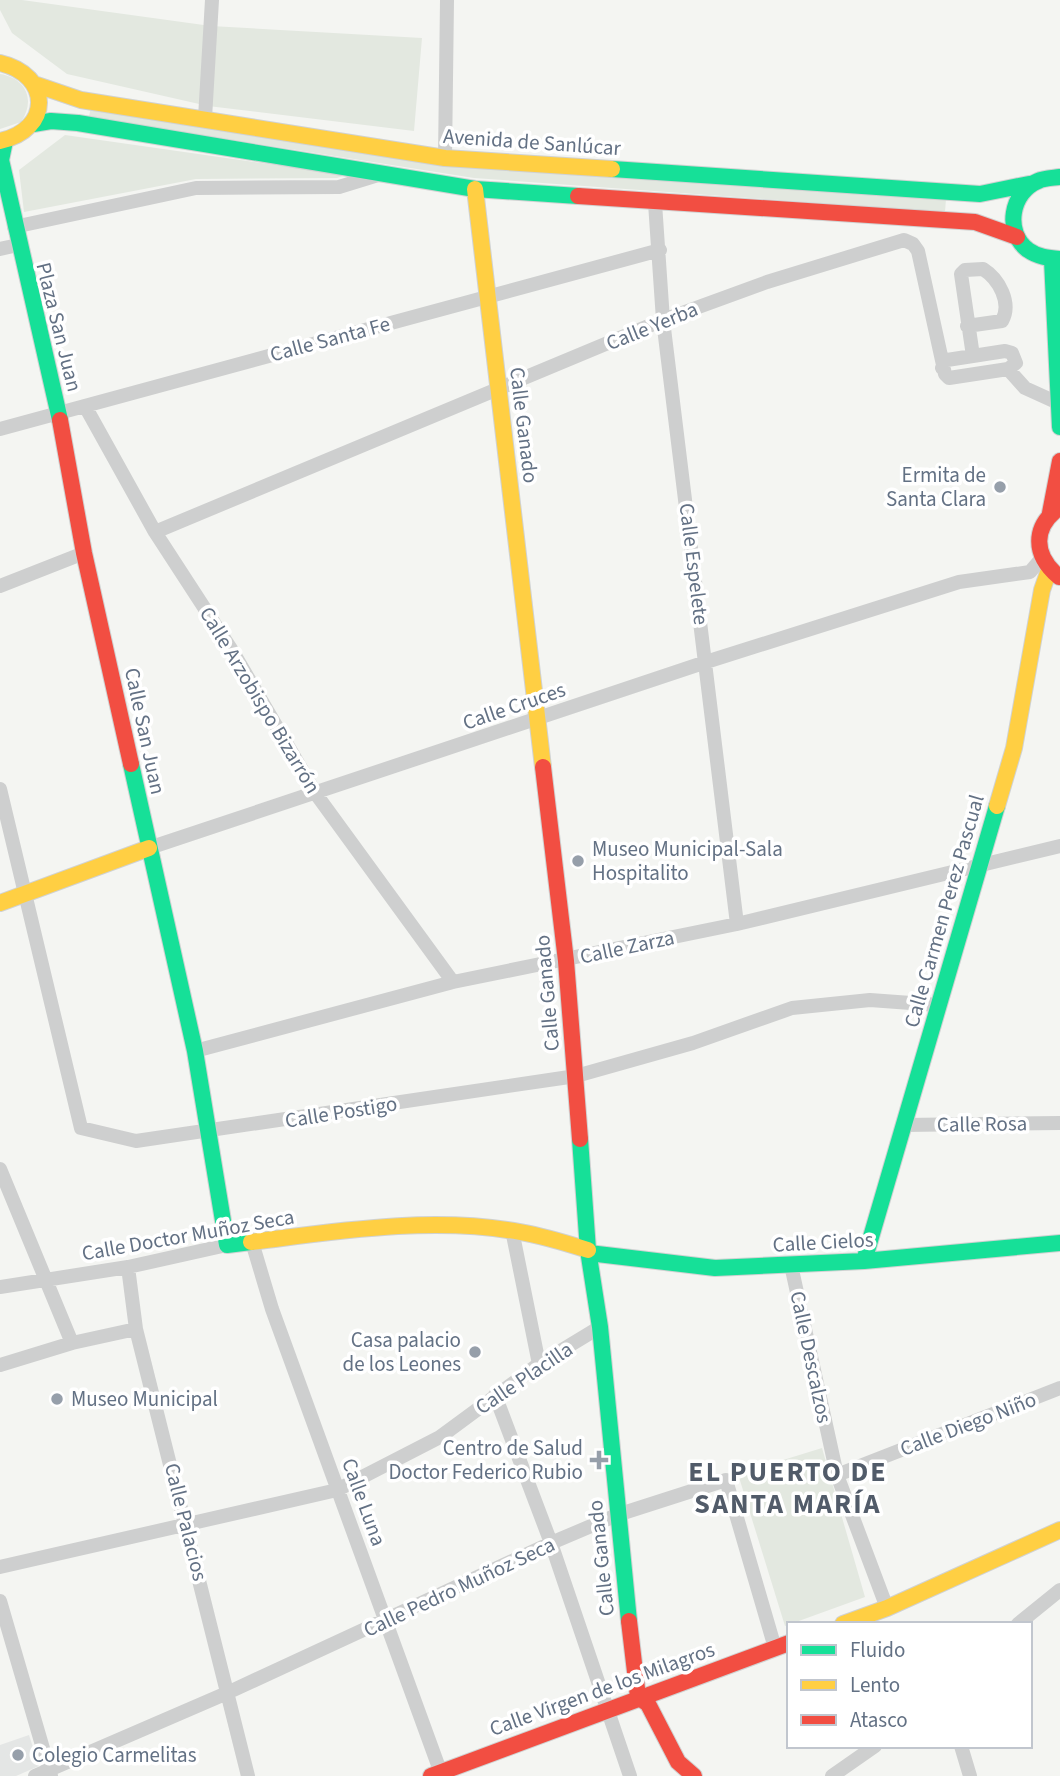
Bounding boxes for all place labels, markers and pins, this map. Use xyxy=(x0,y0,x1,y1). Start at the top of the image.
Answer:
place label: Ermita de Santa Clara xyxy=(886,460,986,514)
marker: Ermita de Santa Clara xyxy=(992,479,1008,495)
place label: Museo Municipal-Sala Hospitalito xyxy=(592,834,783,888)
marker: Museo Municipal-Sala Hospitalito xyxy=(570,853,586,869)
place label: Casa palacio de los Leones xyxy=(343,1325,461,1379)
marker: Casa palacio de los Leones xyxy=(467,1344,483,1360)
place label: Museo Municipal xyxy=(71,1384,218,1414)
marker: Museo Municipal xyxy=(49,1391,65,1407)
place label: Centro de Salud Doctor Federico Rubio xyxy=(388,1433,583,1487)
marker: Centro de Salud Doctor Federico Rubio xyxy=(589,1450,609,1470)
place label: Colegio Carmelitas xyxy=(32,1740,197,1770)
marker: Colegio Carmelitas xyxy=(10,1747,26,1763)

